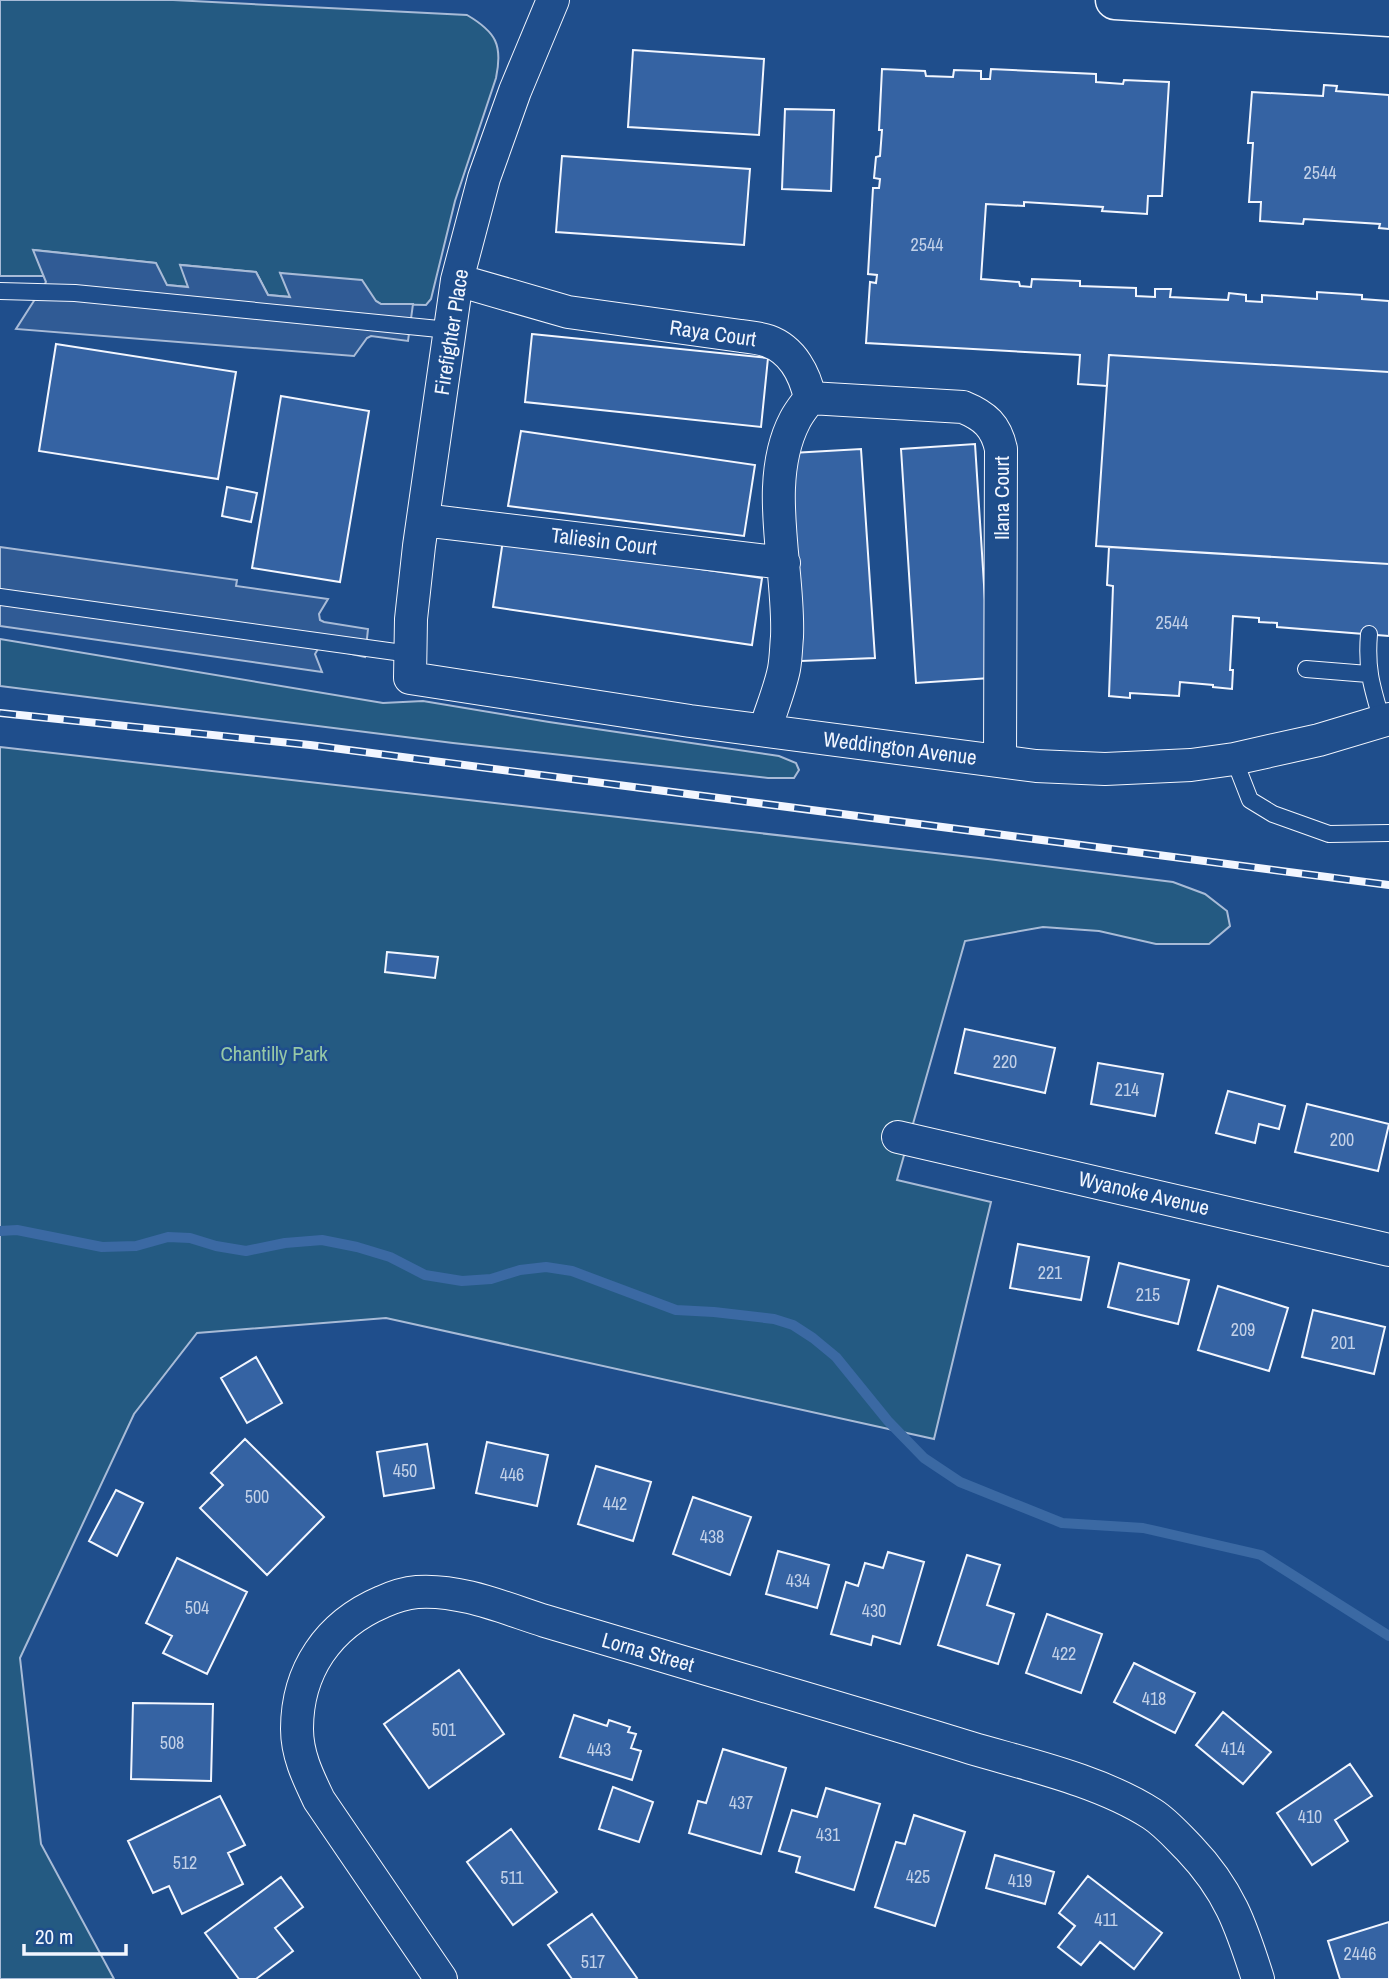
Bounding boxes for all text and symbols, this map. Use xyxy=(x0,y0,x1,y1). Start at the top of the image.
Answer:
house number: 2544 xyxy=(1304,160,1336,185)
house number: 2544 xyxy=(911,232,943,257)
street label: Firefighter Place xyxy=(427,267,475,397)
street label: Raya Court xyxy=(668,313,758,353)
street label: Ilana Court xyxy=(987,456,1016,540)
street label: Taliesin Court xyxy=(549,520,659,562)
house number: 2544 xyxy=(1156,610,1188,635)
street label: Weddington Avenue xyxy=(822,724,978,772)
park label: Chantilly Park xyxy=(220,1039,328,1068)
house number: 220 xyxy=(993,1049,1017,1074)
house number: 214 xyxy=(1115,1077,1139,1102)
house number: 200 xyxy=(1330,1127,1354,1152)
street label: Wyanoke Avenue xyxy=(1076,1164,1212,1222)
house number: 221 xyxy=(1038,1260,1063,1285)
house number: 215 xyxy=(1136,1282,1160,1307)
house number: 209 xyxy=(1231,1317,1255,1342)
house number: 201 xyxy=(1331,1330,1356,1355)
house number: 450 xyxy=(393,1458,417,1483)
house number: 446 xyxy=(500,1462,524,1487)
house number: 500 xyxy=(245,1484,269,1509)
house number: 442 xyxy=(603,1491,627,1516)
house number: 438 xyxy=(700,1524,724,1549)
house number: 434 xyxy=(786,1568,810,1593)
house number: 504 xyxy=(185,1595,209,1620)
house number: 430 xyxy=(862,1598,886,1623)
street label: Lorna Street xyxy=(598,1625,698,1679)
house number: 422 xyxy=(1052,1641,1076,1666)
house number: 418 xyxy=(1142,1686,1166,1711)
house number: 501 xyxy=(432,1717,457,1742)
house number: 508 xyxy=(160,1730,184,1755)
house number: 414 xyxy=(1221,1736,1245,1761)
house number: 443 xyxy=(587,1737,611,1762)
house number: 437 xyxy=(729,1790,753,1815)
house number: 410 xyxy=(1298,1804,1322,1829)
house number: 431 xyxy=(816,1822,841,1847)
house number: 512 xyxy=(173,1850,197,1875)
house number: 425 xyxy=(906,1864,930,1889)
house number: 511 xyxy=(500,1865,525,1890)
house number: 419 xyxy=(1008,1868,1032,1893)
house number: 411 xyxy=(1094,1907,1119,1932)
scale bar xyxy=(24,1912,126,1956)
text: 20 m xyxy=(35,1922,73,1951)
house number: 2446 xyxy=(1344,1941,1376,1966)
house number: 517 xyxy=(581,1949,605,1974)

